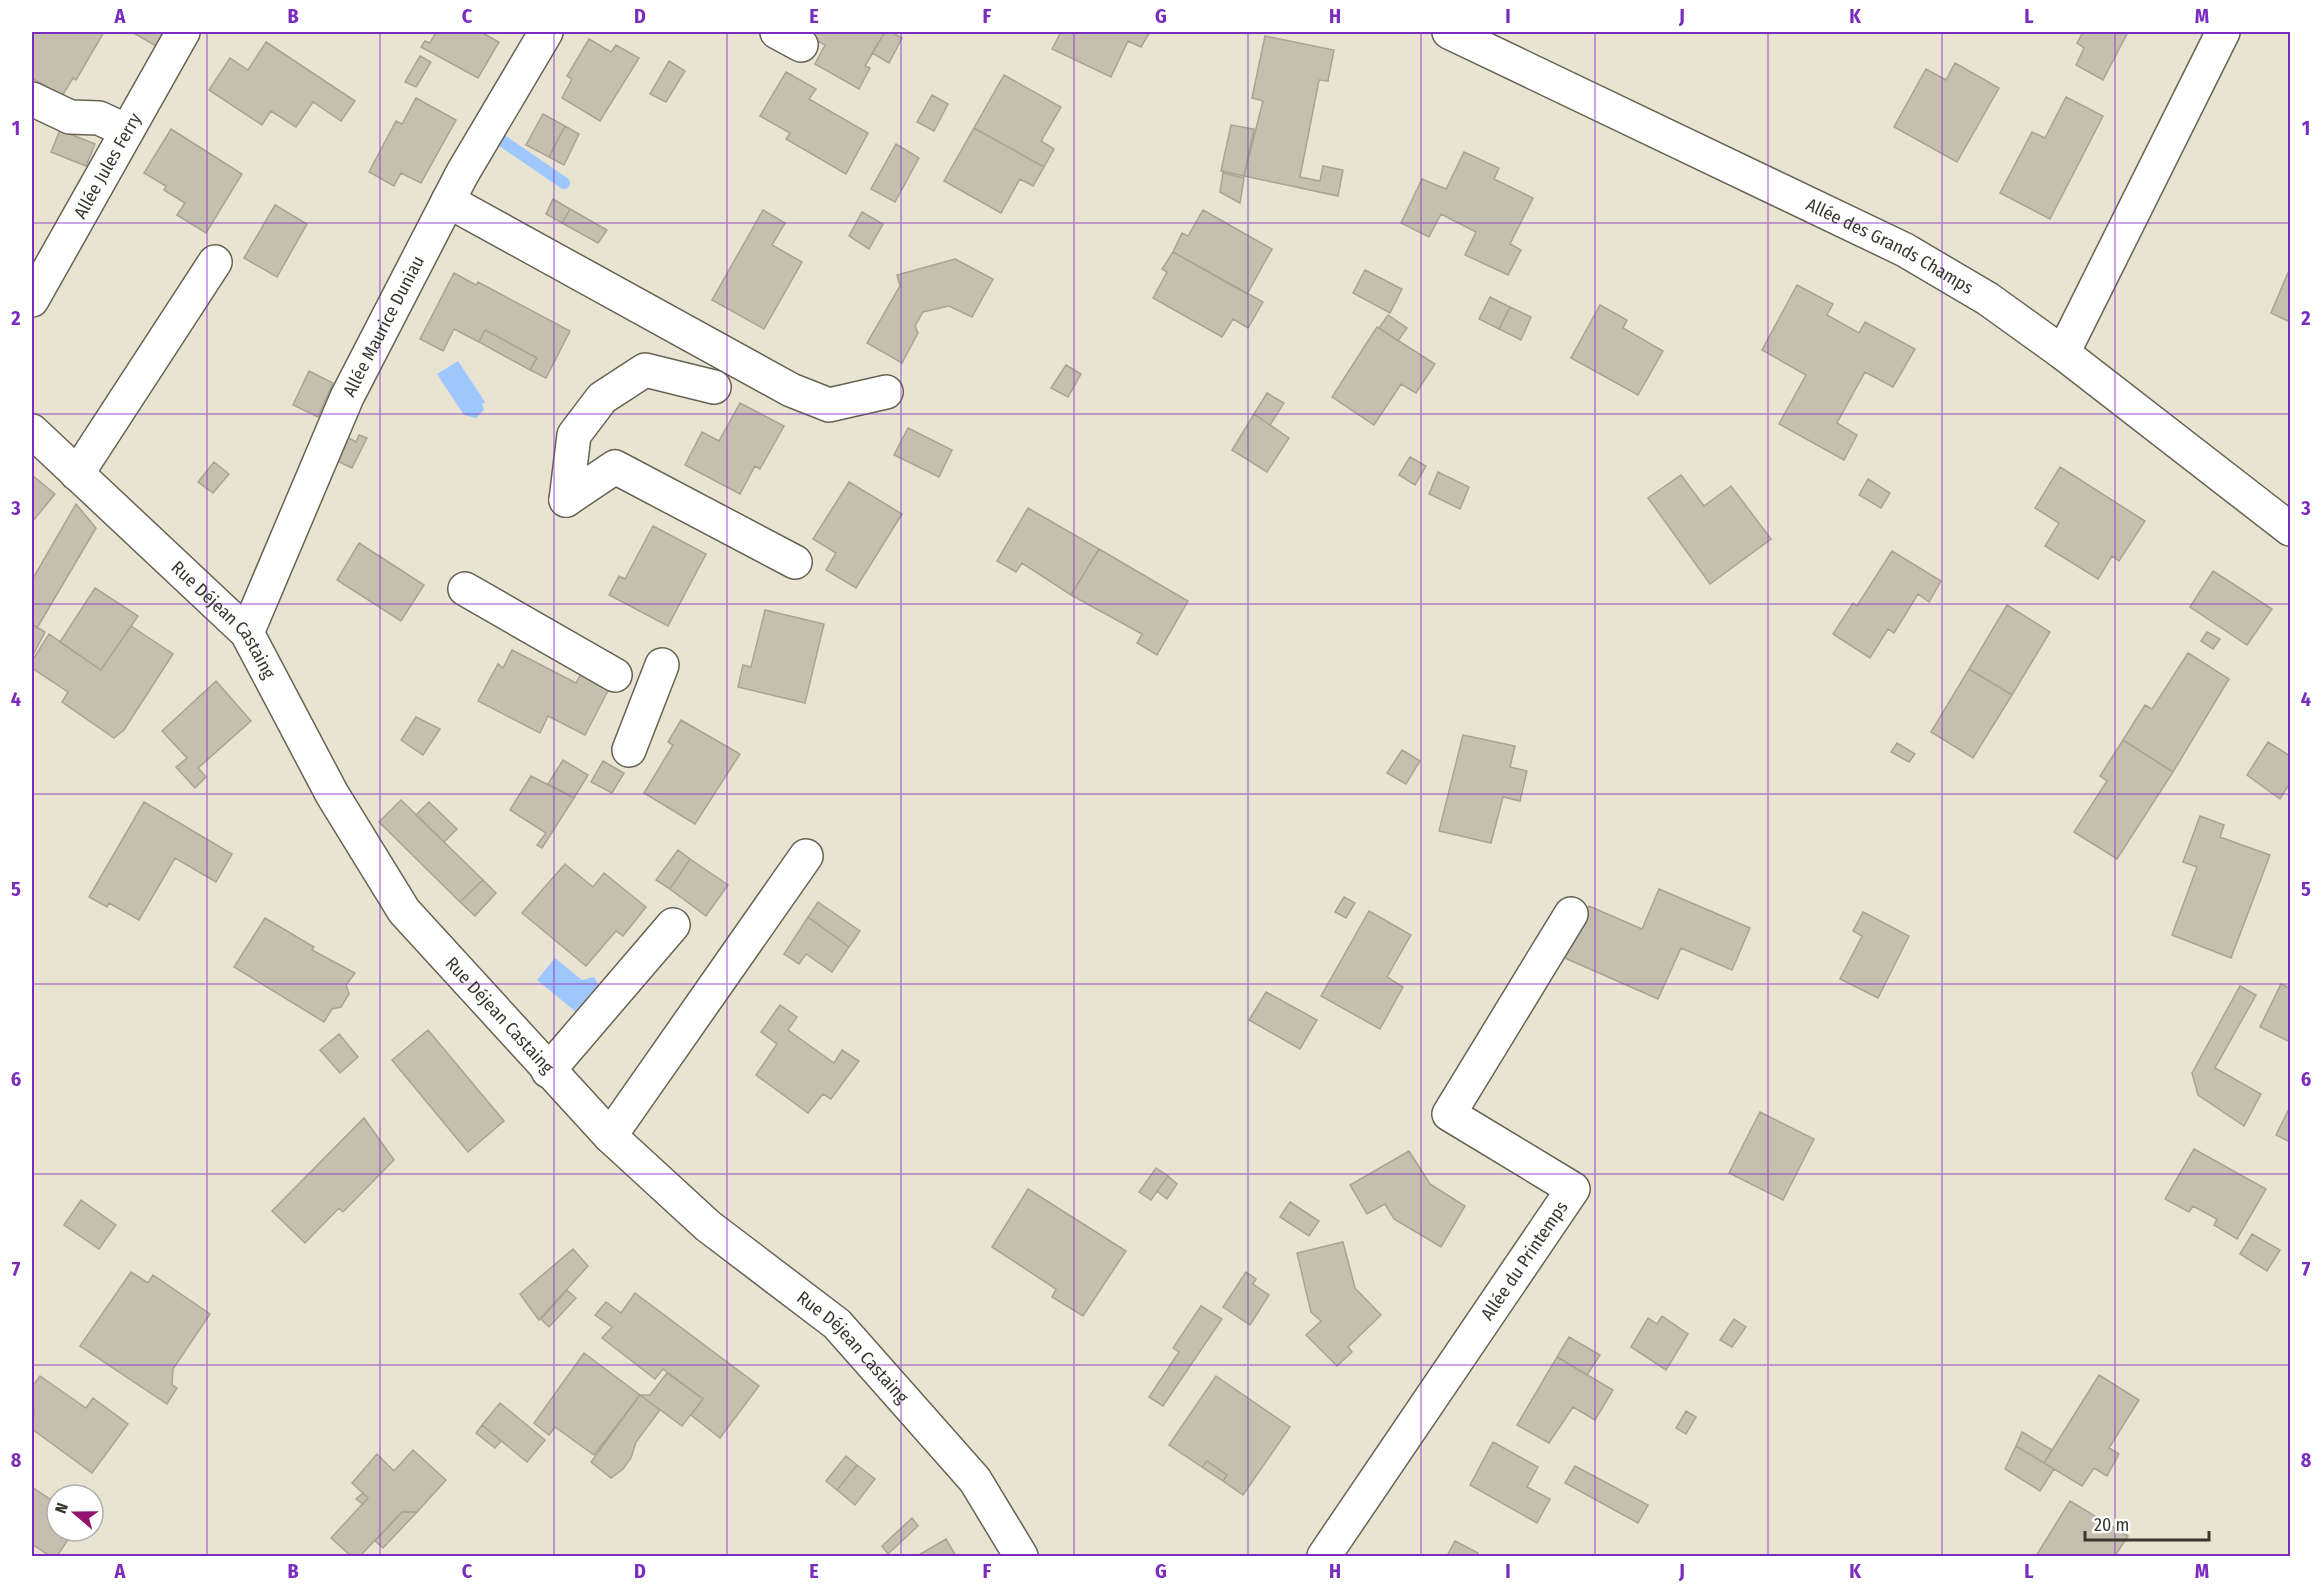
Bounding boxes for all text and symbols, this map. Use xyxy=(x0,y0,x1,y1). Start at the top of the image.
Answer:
text: A xyxy=(114,4,127,28)
text: B xyxy=(287,4,299,28)
text: C xyxy=(462,4,473,28)
text: D xyxy=(634,4,646,28)
text: E xyxy=(809,4,819,28)
text: F xyxy=(983,4,992,28)
text: G xyxy=(1155,4,1167,28)
text: H xyxy=(1329,4,1341,28)
text: I xyxy=(1505,4,1511,28)
text: J xyxy=(1678,4,1685,28)
text: K xyxy=(1849,4,1861,28)
text: L xyxy=(2024,4,2034,28)
text: M xyxy=(2195,4,2209,28)
street label: Allée Jules Ferry xyxy=(69,109,146,222)
text: 1 xyxy=(12,116,20,140)
text: 1 xyxy=(2302,116,2310,140)
street label: Allée des Grands Champs xyxy=(1803,193,1978,299)
street label: Allée Maurice Duniau xyxy=(338,252,429,400)
text: 2 xyxy=(10,306,21,330)
text: 2 xyxy=(2300,306,2311,330)
text: 3 xyxy=(10,496,21,520)
text: 3 xyxy=(2300,496,2311,520)
street label: Rue Déjean Castaing xyxy=(167,556,280,683)
text: 4 xyxy=(11,687,21,711)
text: 4 xyxy=(2301,687,2311,711)
text: 5 xyxy=(11,877,21,901)
text: 5 xyxy=(2301,877,2311,901)
street label: Rue Déjean Castaing xyxy=(441,953,559,1079)
text: 6 xyxy=(11,1067,21,1091)
text: 6 xyxy=(2301,1067,2311,1091)
street label: Allée du Printemps xyxy=(1476,1197,1573,1324)
text: 7 xyxy=(12,1257,21,1281)
text: 7 xyxy=(2302,1257,2311,1281)
street label: Rue Déjean Castaing xyxy=(792,1286,913,1408)
text: 8 xyxy=(11,1448,22,1472)
text: 8 xyxy=(2301,1448,2312,1472)
north arrow xyxy=(45,1483,105,1543)
text: N xyxy=(51,1500,72,1516)
scale bar xyxy=(2085,1504,2210,1542)
text: 20 m xyxy=(2094,1514,2129,1536)
text: A xyxy=(114,1559,127,1583)
text: B xyxy=(287,1559,299,1583)
text: C xyxy=(462,1559,473,1583)
text: D xyxy=(634,1559,646,1583)
text: E xyxy=(809,1559,819,1583)
text: F xyxy=(983,1559,992,1583)
text: G xyxy=(1155,1559,1167,1583)
text: H xyxy=(1329,1559,1341,1583)
text: I xyxy=(1505,1559,1511,1583)
text: J xyxy=(1678,1559,1685,1583)
text: K xyxy=(1849,1559,1861,1583)
text: L xyxy=(2024,1559,2034,1583)
text: M xyxy=(2195,1559,2209,1583)

